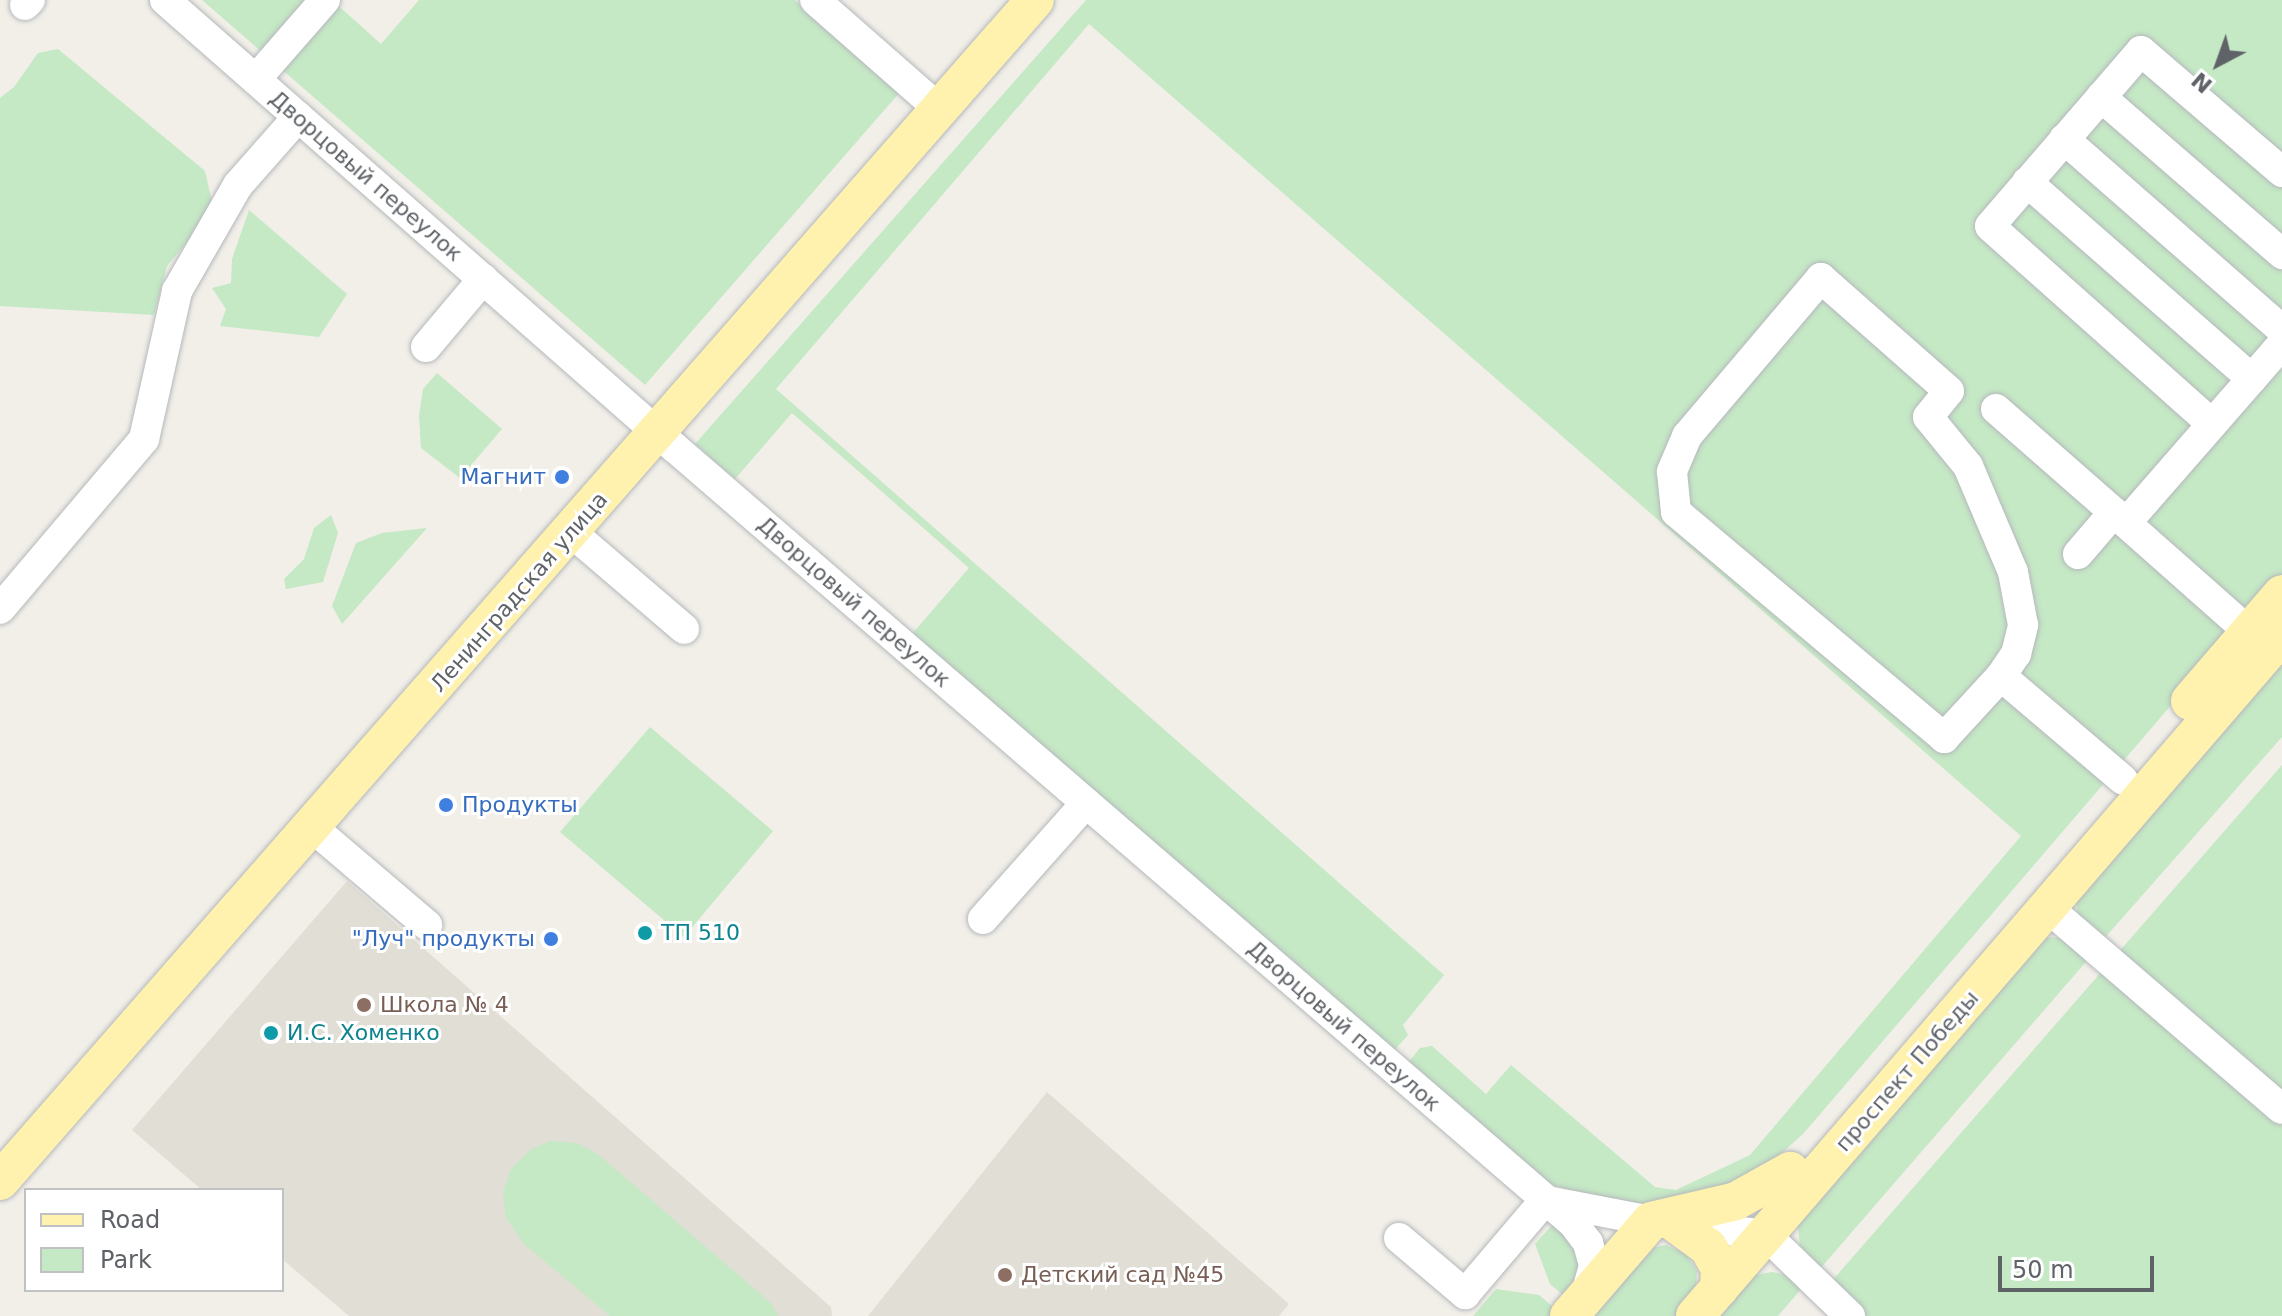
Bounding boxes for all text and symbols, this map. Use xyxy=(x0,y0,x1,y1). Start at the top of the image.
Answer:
north arrow xyxy=(2178,24,2258,104)
text: N xyxy=(2187,67,2217,98)
street label: Дворцовый переулок xyxy=(264,85,468,267)
place label: Магнит xyxy=(460,464,546,490)
marker: Магнит xyxy=(553,468,571,486)
street label: Ленинградская улица xyxy=(425,487,613,697)
street label: Дворцовый переулок xyxy=(752,511,956,693)
place label: Продукты xyxy=(462,792,578,818)
marker: Продукты xyxy=(437,796,455,814)
place label: ТП 510 xyxy=(661,920,740,946)
marker: ТП 510 xyxy=(636,924,654,942)
place label: "Луч" продукты xyxy=(352,926,535,952)
marker: "Луч" продукты xyxy=(542,930,560,948)
street label: Дворцовый переулок xyxy=(1242,935,1446,1117)
street label: проспект Победы xyxy=(1830,985,1984,1157)
place label: Школа № 4 xyxy=(380,992,509,1018)
marker: Школа № 4 xyxy=(355,996,373,1014)
place label: И.С. Хоменко xyxy=(287,1020,440,1046)
marker: И.С. Хоменко xyxy=(262,1024,280,1042)
legend xyxy=(24,1188,284,1292)
text: Road xyxy=(100,1206,160,1234)
scale bar xyxy=(2002,1240,2158,1290)
text: Park xyxy=(100,1246,152,1274)
text: 50 m xyxy=(2012,1256,2074,1284)
place label: Детский сад №45 xyxy=(1021,1262,1224,1288)
marker: Детский сад №45 xyxy=(996,1266,1014,1284)

